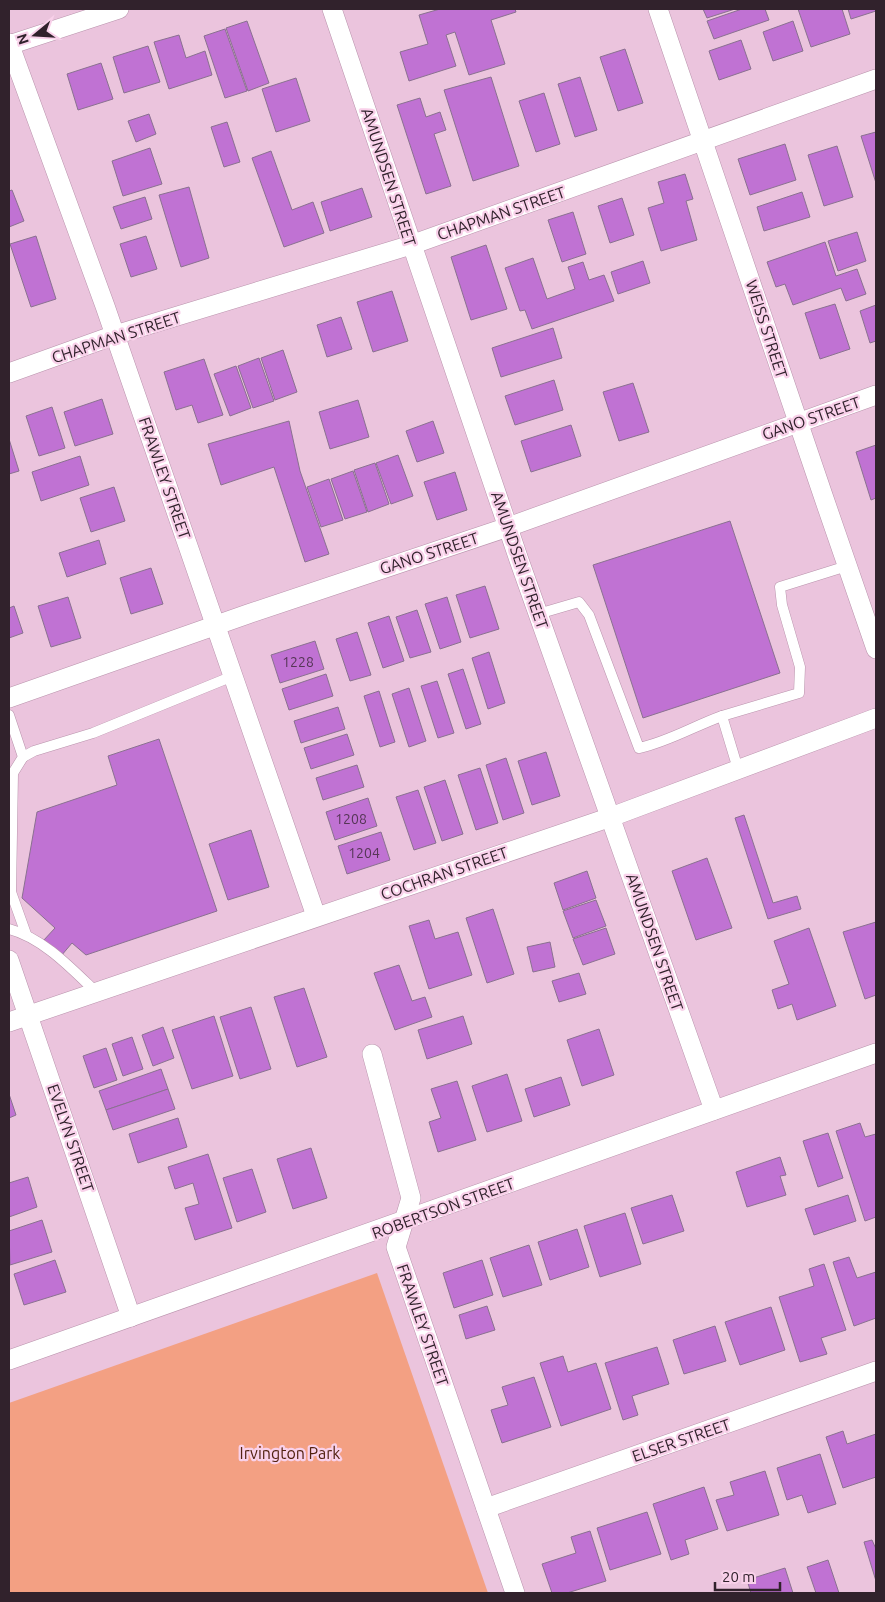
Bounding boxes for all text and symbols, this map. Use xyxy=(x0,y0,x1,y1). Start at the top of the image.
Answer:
north arrow xyxy=(10,10,60,60)
text: N xyxy=(13,32,32,46)
street label: AMUNDSEN STREET xyxy=(358,106,420,249)
street label: CHAPMAN STREET xyxy=(435,183,568,243)
street label: WEISS STREET xyxy=(743,278,791,381)
street label: CHAPMAN STREET xyxy=(49,308,183,366)
street label: GANO STREET xyxy=(760,393,863,443)
street label: FRAWLEY STREET xyxy=(136,415,194,542)
street label: AMUNDSEN STREET xyxy=(488,489,552,631)
street label: GANO STREET xyxy=(377,529,481,577)
house number: 1228 xyxy=(282,654,314,670)
house number: 1208 xyxy=(335,811,367,827)
street label: COCHRAN STREET xyxy=(378,843,510,903)
house number: 1204 xyxy=(348,845,380,861)
street label: AMUNDSEN STREET xyxy=(623,871,687,1013)
street label: EVELYN STREET xyxy=(44,1082,98,1194)
street label: ROBERTSON STREET xyxy=(369,1174,517,1242)
street label: FRAWLEY STREET xyxy=(394,1262,452,1389)
street label: ELSER STREET xyxy=(630,1415,732,1465)
park label: Irvington Park xyxy=(240,1444,340,1462)
scale bar xyxy=(715,1560,780,1592)
text: 20 m xyxy=(722,1568,755,1585)

